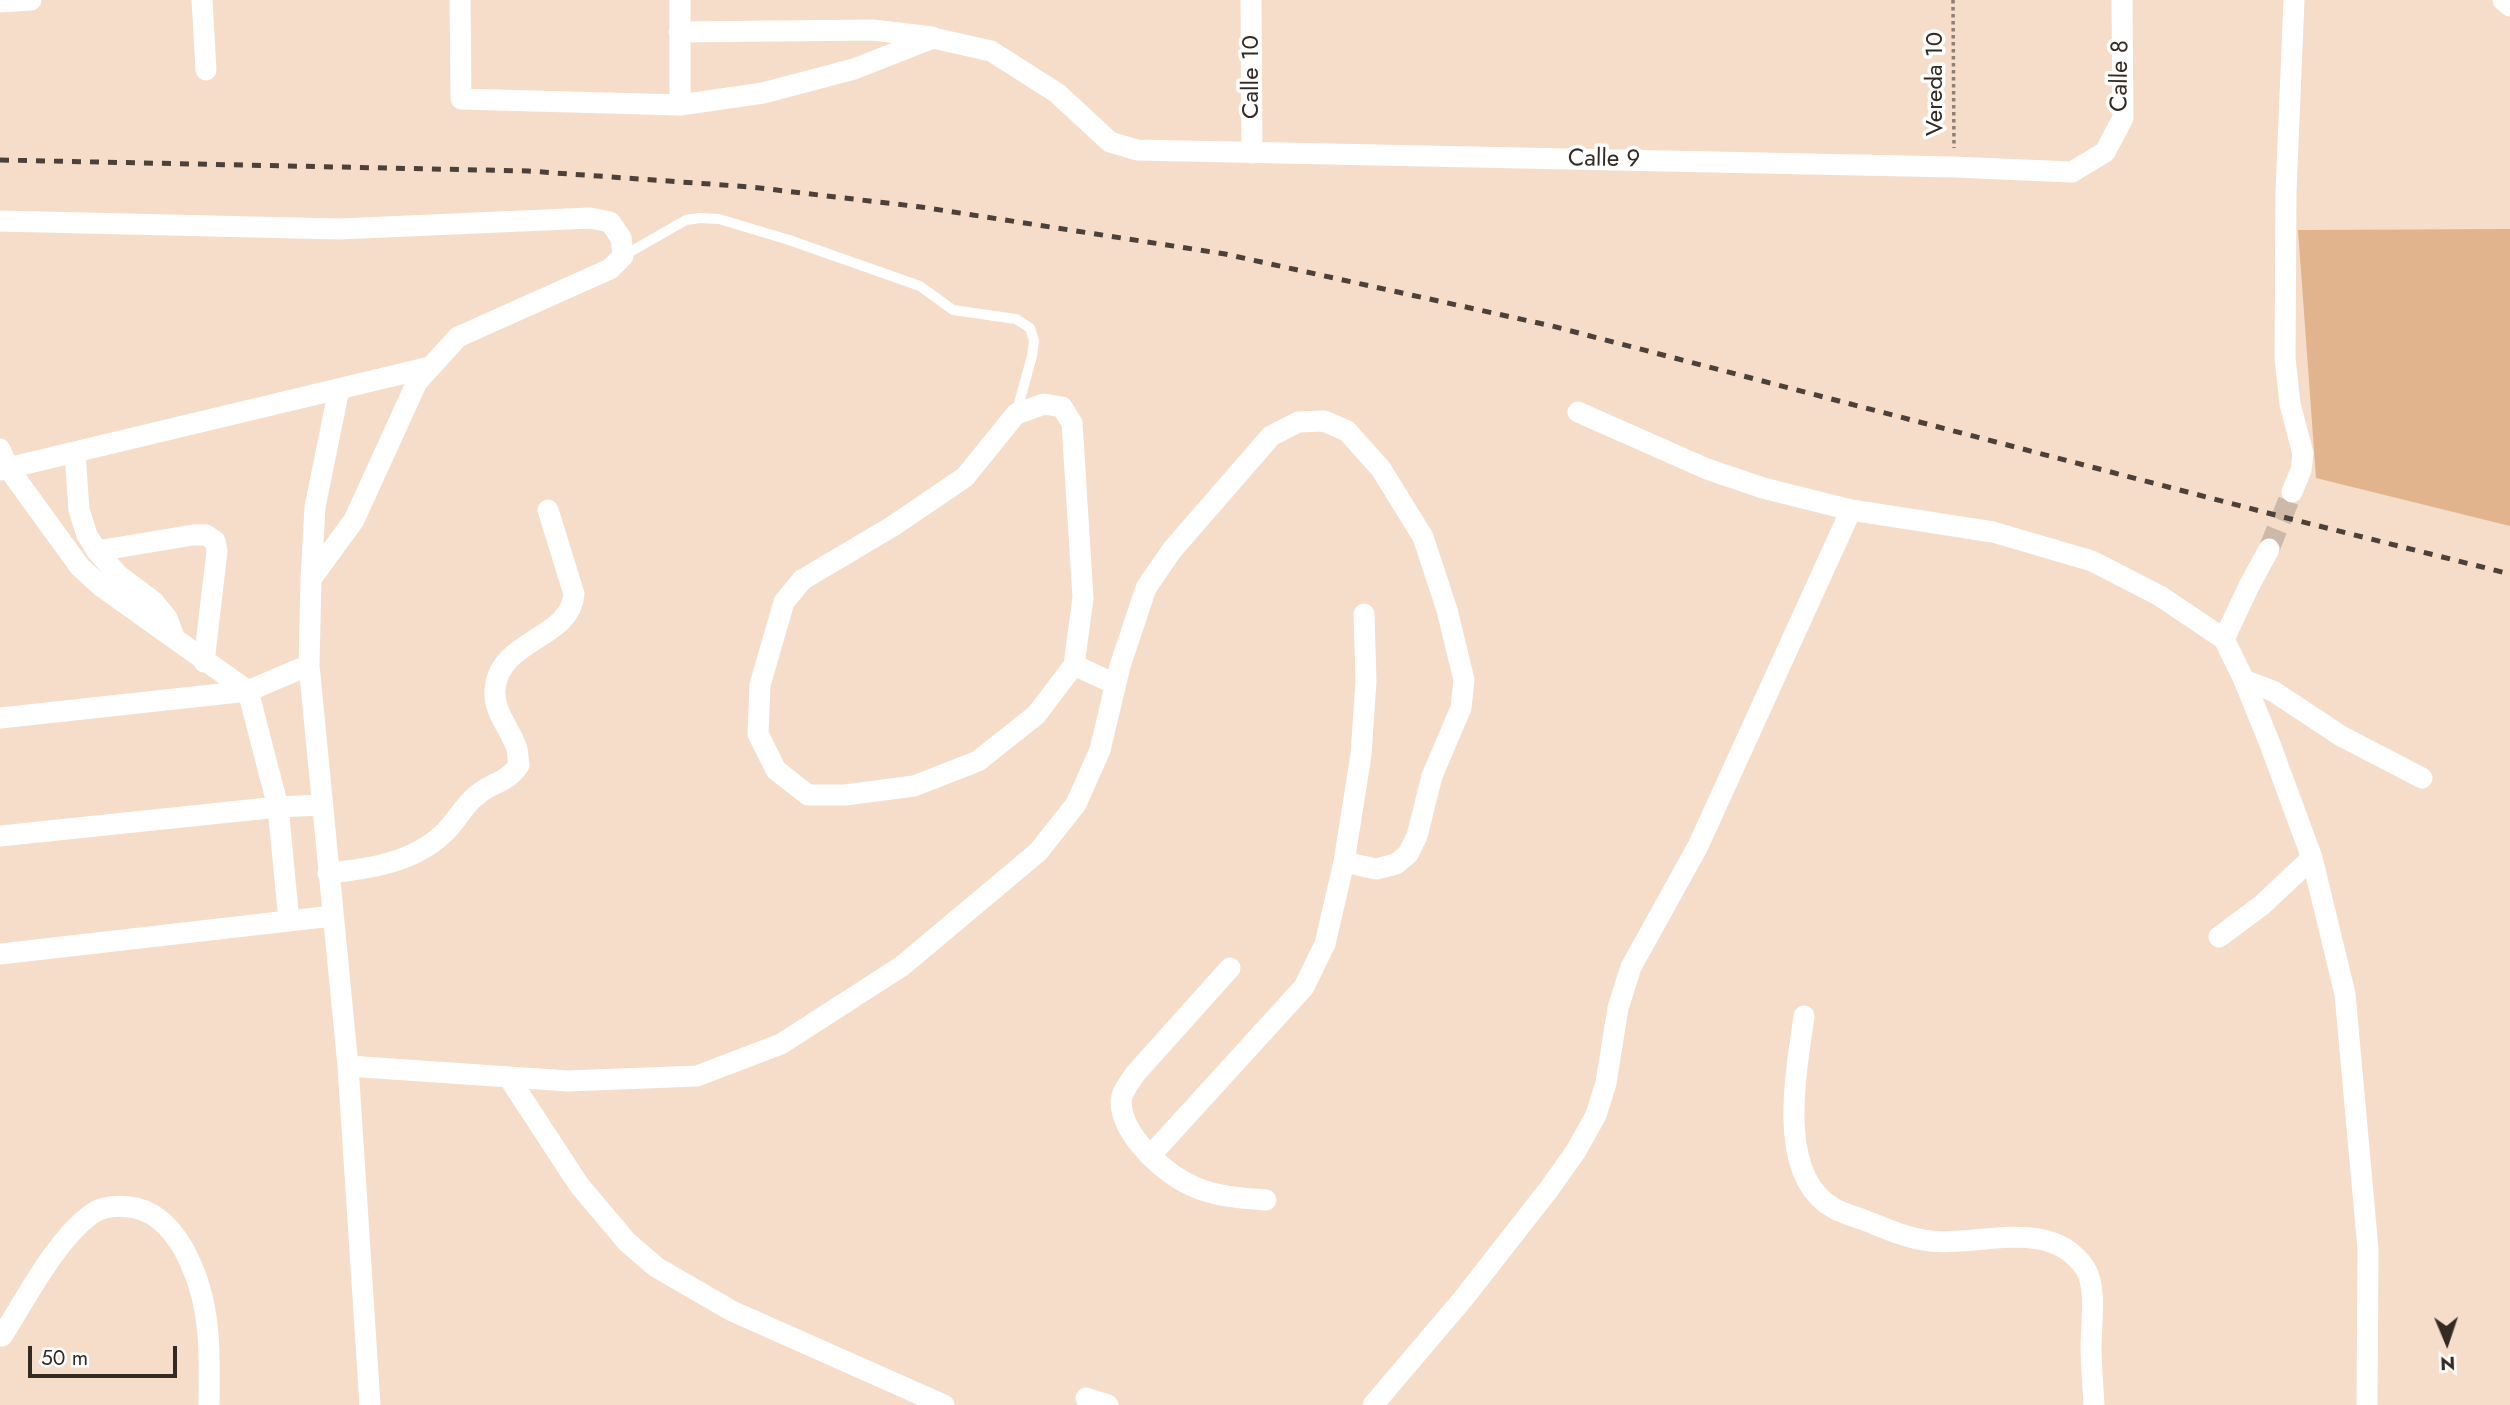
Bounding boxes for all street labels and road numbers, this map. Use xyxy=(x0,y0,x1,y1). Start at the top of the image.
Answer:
street label: Vereda 10 xyxy=(1922,32,1950,136)
street label: Calle 10 xyxy=(1238,35,1266,119)
street label: Calle 8 xyxy=(2106,40,2136,112)
street label: Calle 9 xyxy=(1568,145,1640,175)

